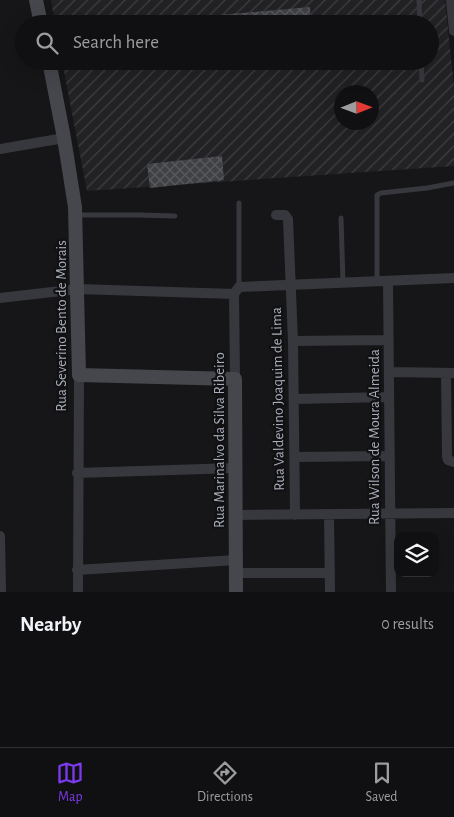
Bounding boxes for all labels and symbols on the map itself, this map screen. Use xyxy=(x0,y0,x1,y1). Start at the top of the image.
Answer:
north arrow xyxy=(334,85,379,130)
street label: Rua Severino Bento de Morais xyxy=(54,240,69,412)
street label: Rua Valdevino Joaquim de Lima xyxy=(269,307,287,491)
street label: Rua Wilson de Moura Almeida xyxy=(367,349,382,525)
street label: Rua Marinalvo da Silva Ribeiro xyxy=(212,352,227,528)

